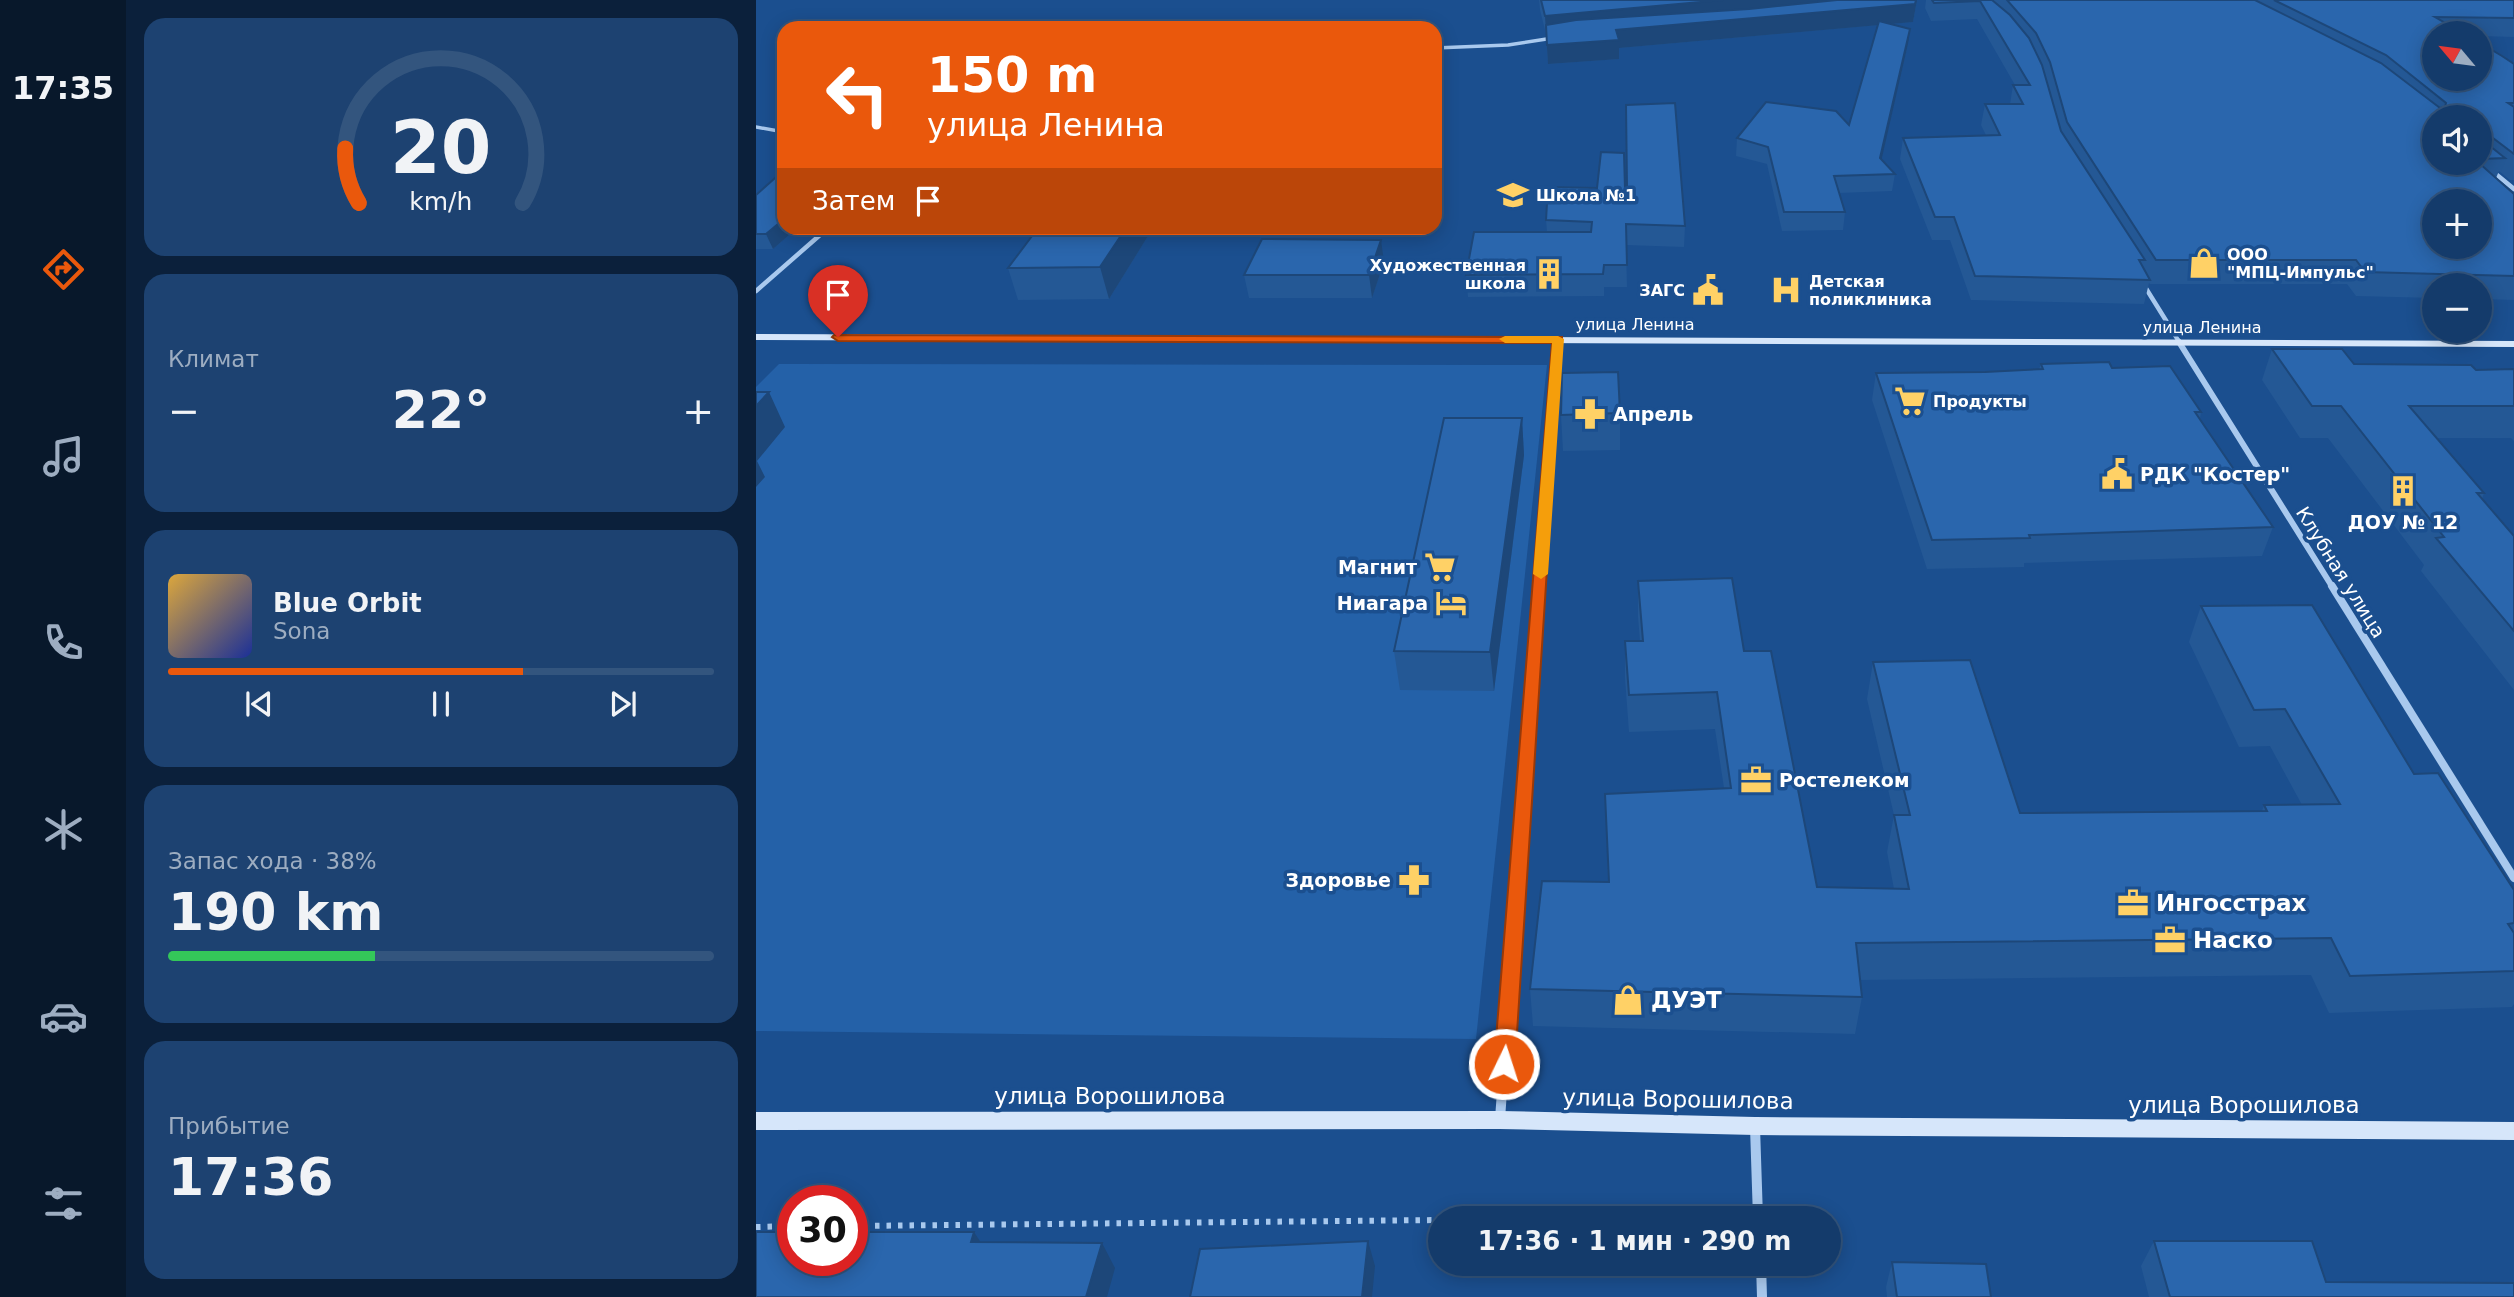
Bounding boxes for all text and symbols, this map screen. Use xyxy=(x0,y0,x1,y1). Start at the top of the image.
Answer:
north arrow xyxy=(2422,21,2492,91)
map controls xyxy=(2422,21,2492,343)
text: 150 m xyxy=(927,47,1097,104)
icon: left xyxy=(812,49,903,140)
text: 17:35 xyxy=(12,69,114,107)
text: 20 xyxy=(390,105,492,190)
button: sound xyxy=(2422,105,2492,175)
text: улица Ленина xyxy=(927,106,1165,144)
school or university icon: Школа №1 xyxy=(1496,178,1530,212)
icon: arrive xyxy=(909,182,947,220)
text: Затем xyxy=(812,186,895,216)
place label: Школа №1 xyxy=(1536,186,1636,205)
text: km/h xyxy=(409,187,473,216)
button: + xyxy=(2422,189,2492,259)
icon: directions xyxy=(39,245,88,294)
place label: ООО "МПЦ-Импульс" xyxy=(2227,245,2374,282)
shop icon: ООО "МПЦ-Импульс" xyxy=(2187,246,2221,280)
place label: Художественная школа xyxy=(1370,256,1526,293)
building icon: Художественная школа xyxy=(1532,257,1566,291)
pin xyxy=(808,265,868,337)
place label: Детская поликлиника xyxy=(1809,272,1932,309)
public building icon: ЗАГС xyxy=(1691,273,1725,307)
hospital icon: Детская поликлиника xyxy=(1769,273,1803,307)
button: − xyxy=(2422,273,2492,343)
icon: arrive xyxy=(819,276,857,314)
place label: ЗАГС xyxy=(1639,281,1685,300)
street label: улица Ленина xyxy=(1576,315,1694,334)
street label: улица Ленина xyxy=(2143,318,2261,337)
text: Климат xyxy=(168,346,259,372)
text: 22° xyxy=(392,380,490,440)
supermarket icon: Продукты xyxy=(1893,384,1927,418)
text: − xyxy=(168,389,200,433)
text: + xyxy=(682,389,714,433)
place label: Продукты xyxy=(1933,392,2027,411)
pharmacy icon: Апрель xyxy=(1573,397,1607,431)
place label: Апрель xyxy=(1613,403,1693,425)
icon: music xyxy=(39,432,88,481)
public building icon: РДК "Костер" xyxy=(2100,457,2134,491)
place label: РДК "Костер" xyxy=(2140,463,2290,485)
building icon: ДОУ № 12 xyxy=(2386,474,2420,508)
street label: Клубная улица xyxy=(2292,502,2390,642)
place label: ДОУ № 12 xyxy=(2348,511,2458,533)
supermarket icon: Магнит xyxy=(1423,550,1457,584)
place label: Магнит xyxy=(1338,556,1417,578)
hotel icon: Ниагара xyxy=(1434,586,1468,620)
text: Blue Orbit xyxy=(273,588,422,618)
place label: Ниагара xyxy=(1337,592,1428,614)
icon: phone xyxy=(39,618,88,667)
text: Sona xyxy=(273,618,330,644)
icon: previous xyxy=(240,685,278,723)
icon: pause xyxy=(422,685,460,723)
icon: next xyxy=(604,685,642,723)
office icon: Ростелеком xyxy=(1739,763,1773,797)
place label: Ростелеком xyxy=(1779,769,1909,791)
icon: climate xyxy=(39,805,88,854)
text: Запас хода · 38% xyxy=(168,848,377,874)
pharmacy icon: Здоровье xyxy=(1397,863,1431,897)
place label: Здоровье xyxy=(1286,869,1391,891)
text: 190 km xyxy=(168,882,383,942)
office icon: Ингосстрах xyxy=(2116,886,2150,920)
place label: Ингосстрах xyxy=(2156,890,2307,916)
office icon: Наско xyxy=(2153,923,2187,957)
place label: Наско xyxy=(2193,927,2273,953)
shop icon: ДУЭТ xyxy=(1611,983,1645,1017)
place label: ДУЭТ xyxy=(1651,987,1722,1013)
icon: car xyxy=(39,992,88,1041)
position arrow xyxy=(1467,1027,1541,1101)
street label: улица Ворошилова xyxy=(994,1083,1226,1109)
street label: улица Ворошилова xyxy=(1562,1084,1794,1114)
street label: улица Ворошилова xyxy=(2128,1092,2360,1118)
text: Прибытие xyxy=(168,1113,290,1139)
text: 17:36 xyxy=(168,1147,334,1207)
icon: filters xyxy=(39,1179,88,1228)
speed limit sign: 30 xyxy=(777,1185,868,1276)
text: 17:36 · 1 мин · 290 m xyxy=(1478,1226,1791,1256)

